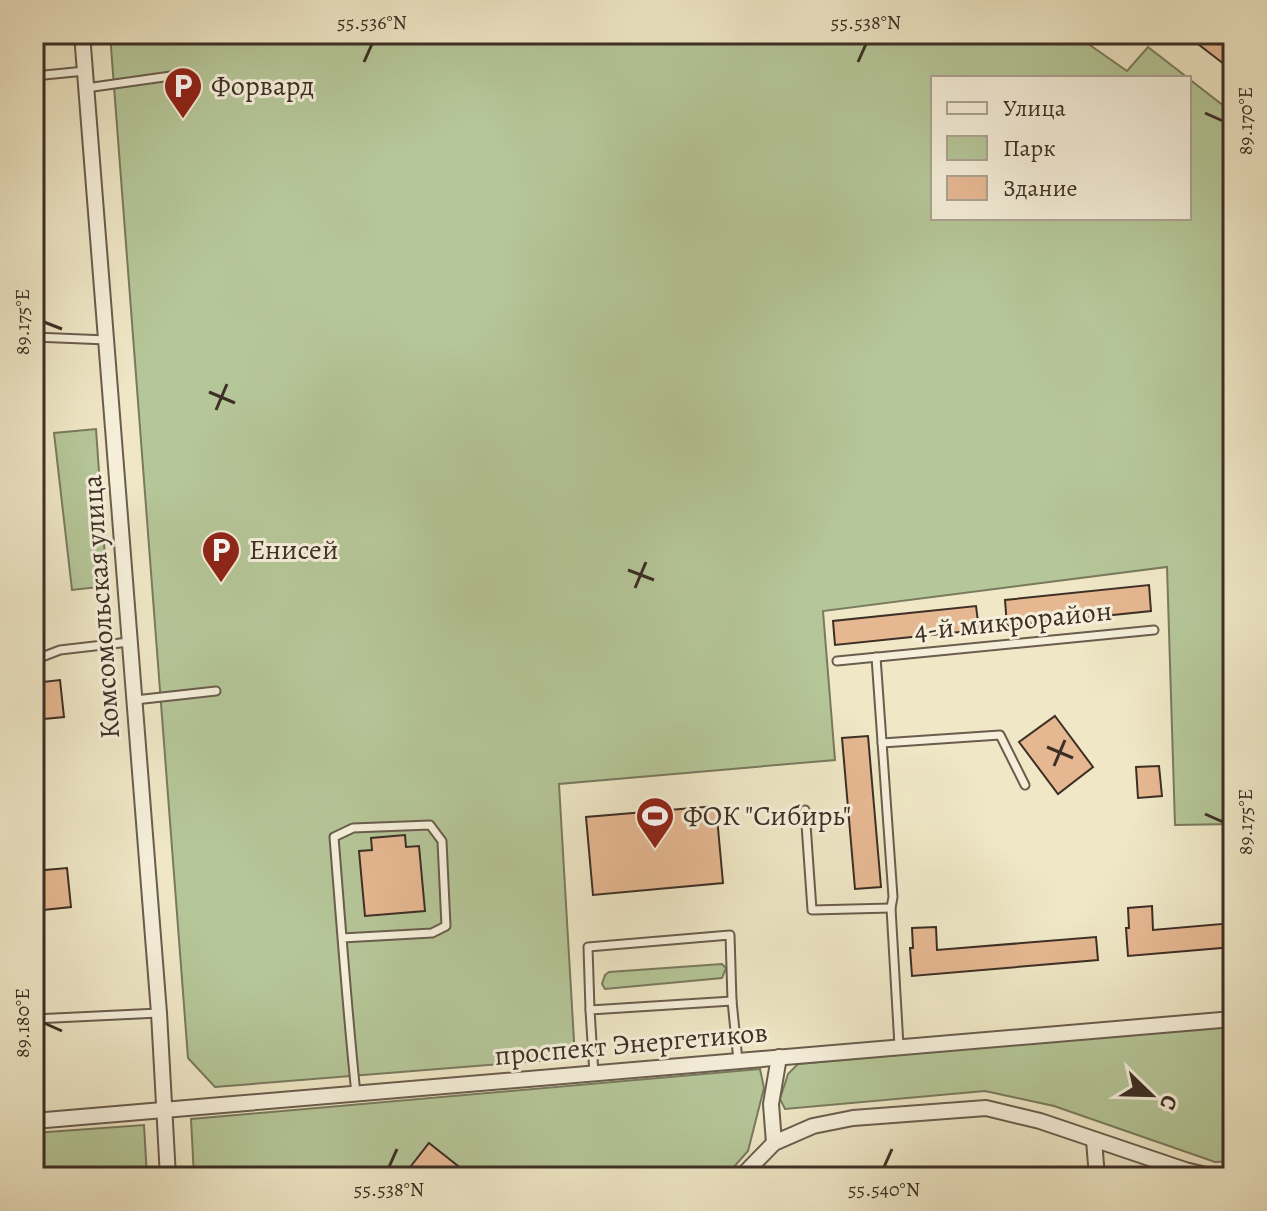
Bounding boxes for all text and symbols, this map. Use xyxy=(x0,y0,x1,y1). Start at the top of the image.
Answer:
text: 55.536°N xyxy=(337,9,407,36)
text: 55.538°N xyxy=(831,9,901,36)
parking icon: Форвард xyxy=(162,65,204,120)
place label: Форвард xyxy=(211,67,314,105)
legend xyxy=(931,76,1191,220)
text: 89.170°E xyxy=(1232,87,1259,155)
text: Улица xyxy=(1003,92,1066,124)
text: Парк xyxy=(1003,132,1056,164)
text: Здание xyxy=(1003,172,1078,204)
text: 89.175°E xyxy=(9,289,36,355)
street label: Комсомольская улица xyxy=(73,474,129,740)
parking icon: Енисей xyxy=(200,529,242,584)
place label: Енисей xyxy=(249,531,338,569)
street label: 4-й микрорайон xyxy=(912,592,1114,650)
text: 89.175°E xyxy=(1232,789,1259,855)
sports icon: ФОК "Сибирь" xyxy=(634,795,676,850)
place label: ФОК "Сибирь" xyxy=(683,797,851,835)
text: 89.180°E xyxy=(9,988,36,1058)
street label: проспект Энергетиков xyxy=(493,1013,769,1075)
north arrow xyxy=(1111,1055,1191,1135)
text: С xyxy=(1152,1090,1185,1115)
text: 55.538°N xyxy=(354,1176,424,1203)
text: 55.540°N xyxy=(848,1176,920,1203)

